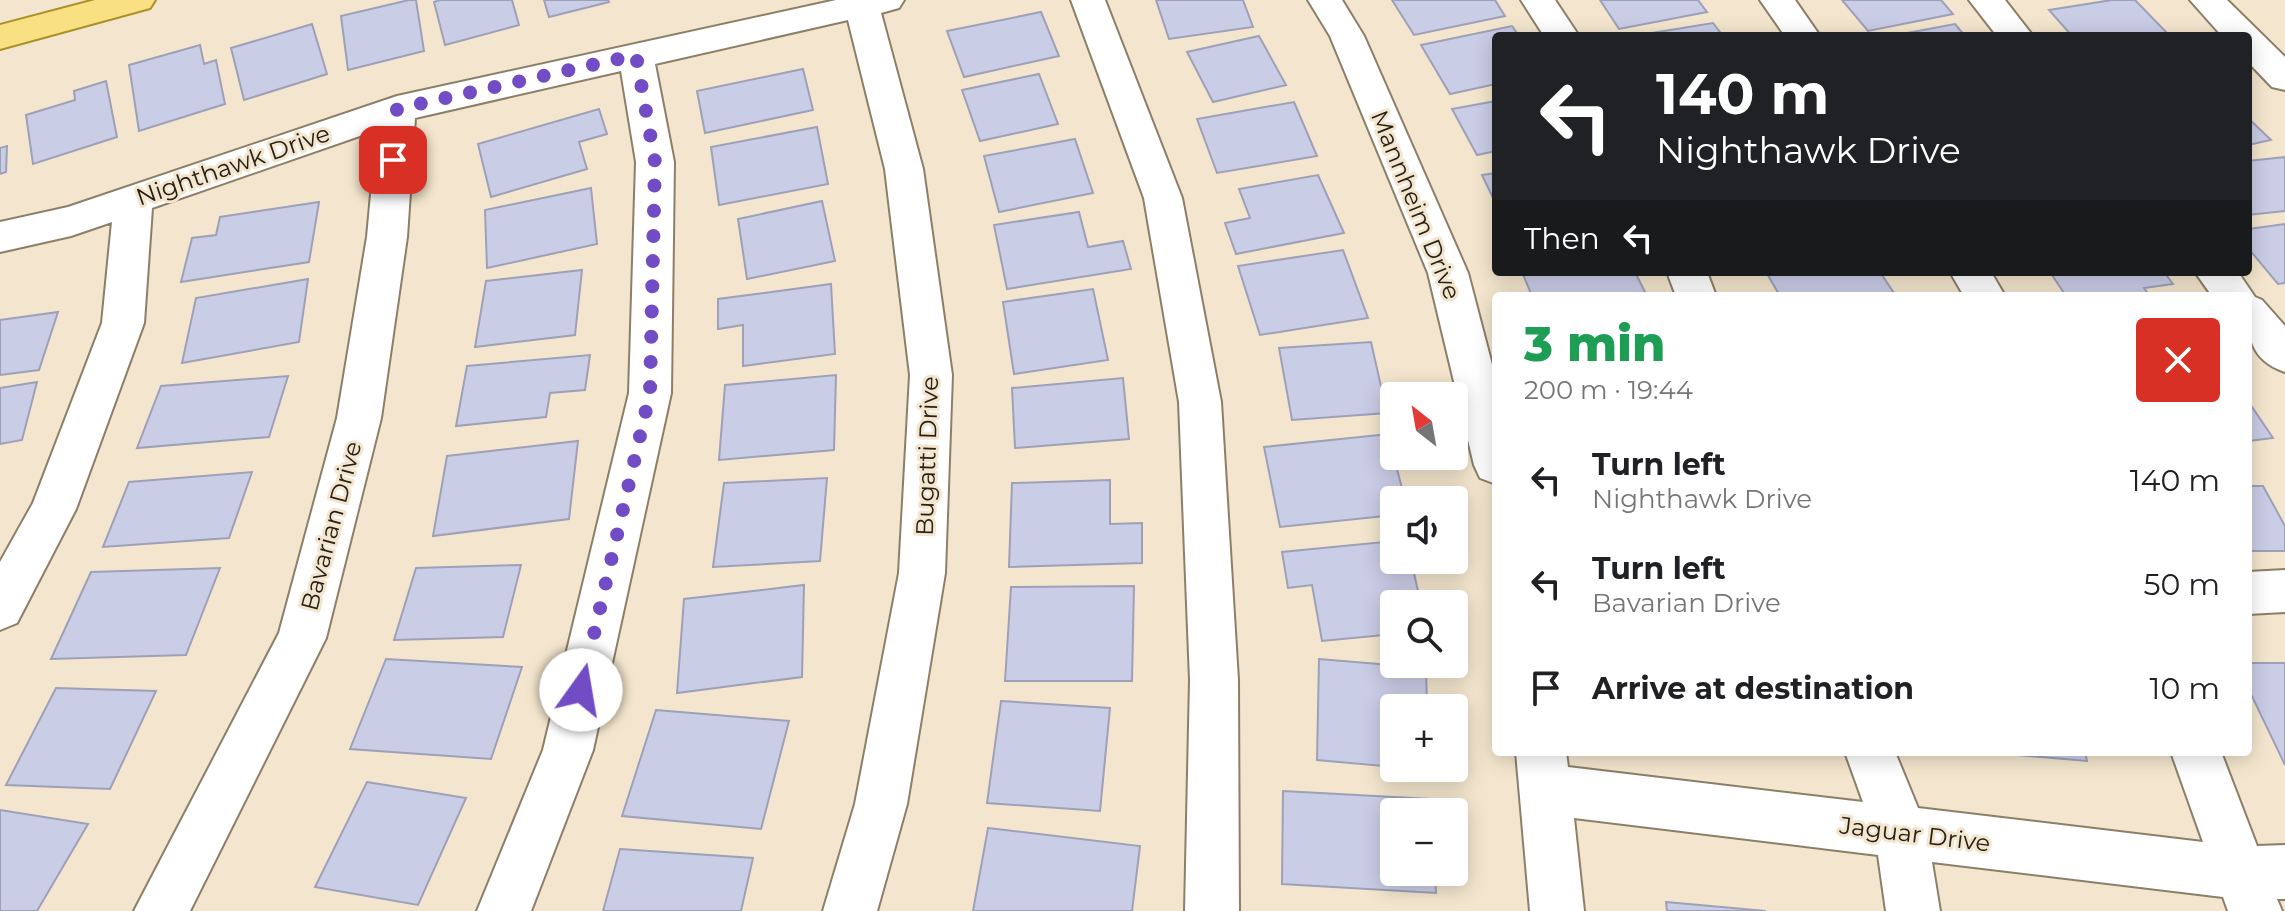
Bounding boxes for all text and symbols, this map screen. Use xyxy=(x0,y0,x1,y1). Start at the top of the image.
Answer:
text: 140 m xyxy=(1656,60,1829,128)
icon: left xyxy=(1524,64,1628,168)
street label: Mannheim Drive xyxy=(1365,106,1467,304)
street label: Nighthawk Drive xyxy=(132,118,334,212)
pin xyxy=(359,126,427,194)
text: Nighthawk Drive xyxy=(1656,128,1961,172)
icon: arrive xyxy=(371,138,415,182)
icon: left xyxy=(1616,216,1660,260)
text: Then xyxy=(1524,220,1600,257)
text: 3 min xyxy=(1524,315,1666,373)
button: close xyxy=(2136,318,2220,402)
text: 200 m · 19:44 xyxy=(1524,374,1693,406)
street label: Bugatti Drive xyxy=(910,376,944,536)
north arrow xyxy=(1380,382,1468,470)
map controls xyxy=(1380,382,1468,886)
street label: Bavarian Drive xyxy=(294,438,368,614)
text: Turn left xyxy=(1592,446,1725,483)
icon: left xyxy=(1524,458,1568,502)
text: 140 m xyxy=(2130,462,2220,499)
text: Nighthawk Drive xyxy=(1592,483,1812,515)
button: sound xyxy=(1380,486,1468,574)
text: Turn left xyxy=(1592,550,1725,587)
icon: left xyxy=(1524,562,1568,606)
text: 50 m xyxy=(2143,566,2220,603)
text: Bavarian Drive xyxy=(1592,587,1781,619)
button: search xyxy=(1380,590,1468,678)
position arrow xyxy=(539,648,623,732)
icon: arrive xyxy=(1524,666,1568,710)
text: Arrive at destination xyxy=(1592,670,1914,707)
text: 10 m xyxy=(2150,670,2220,707)
button: + xyxy=(1380,694,1468,782)
button: − xyxy=(1380,798,1468,886)
street label: Jaguar Drive xyxy=(1837,810,1992,858)

